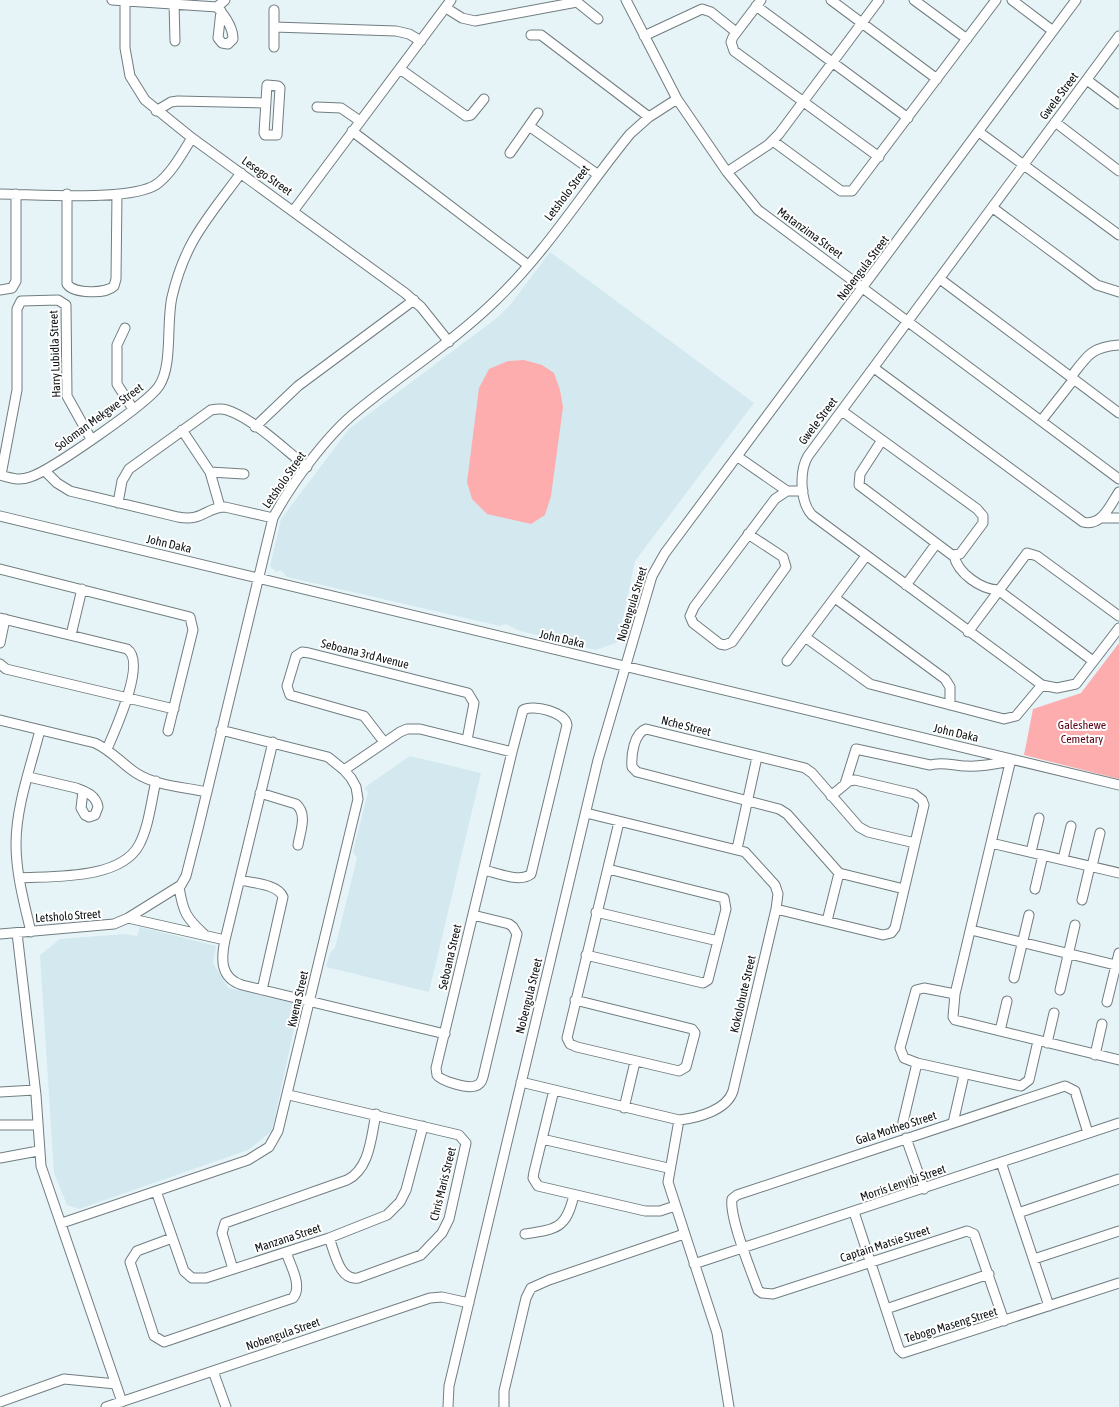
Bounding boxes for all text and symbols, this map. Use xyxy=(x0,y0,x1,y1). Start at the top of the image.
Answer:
street label: Gwele Street xyxy=(1037,69,1082,122)
street label: Lesego Street xyxy=(239,154,295,199)
street label: Letsholo Street xyxy=(542,162,593,224)
street label: Matanzima Street xyxy=(774,204,846,262)
street label: Nobengula Street xyxy=(834,232,892,303)
street label: Harry Lubidla Street xyxy=(46,309,64,398)
street label: Soloman Mekgwe Street xyxy=(52,380,146,454)
street label: Gwele Street xyxy=(796,394,841,447)
street label: Letsholo Street xyxy=(259,449,309,511)
street label: John Daka xyxy=(145,532,193,556)
street label: Nobengula Street xyxy=(614,564,650,643)
street label: John Daka xyxy=(538,627,586,651)
street label: Seboana 3rd Avenue xyxy=(320,636,410,672)
street label: Nche Street xyxy=(660,713,713,739)
park label: Galeshewe Cemetary xyxy=(1058,718,1106,746)
street label: John Daka xyxy=(932,721,980,745)
street label: Letsholo Street xyxy=(35,907,102,925)
street label: Seboana Street xyxy=(436,922,464,991)
street label: Kokolohute Street xyxy=(727,953,759,1034)
street label: Nobengula Street xyxy=(513,956,545,1035)
street label: Kwena Street xyxy=(285,969,311,1029)
street label: Gala Motheo Street xyxy=(854,1108,939,1148)
street label: Chris Maris Street xyxy=(427,1145,459,1222)
street label: Morris Lenyibi Street xyxy=(858,1162,948,1204)
street label: Manzana Street xyxy=(253,1221,323,1255)
street label: Captain Matsie Street xyxy=(838,1223,932,1265)
street label: Tebogo Maseng Street xyxy=(903,1304,999,1346)
street label: Nobengula Street xyxy=(244,1315,322,1353)

